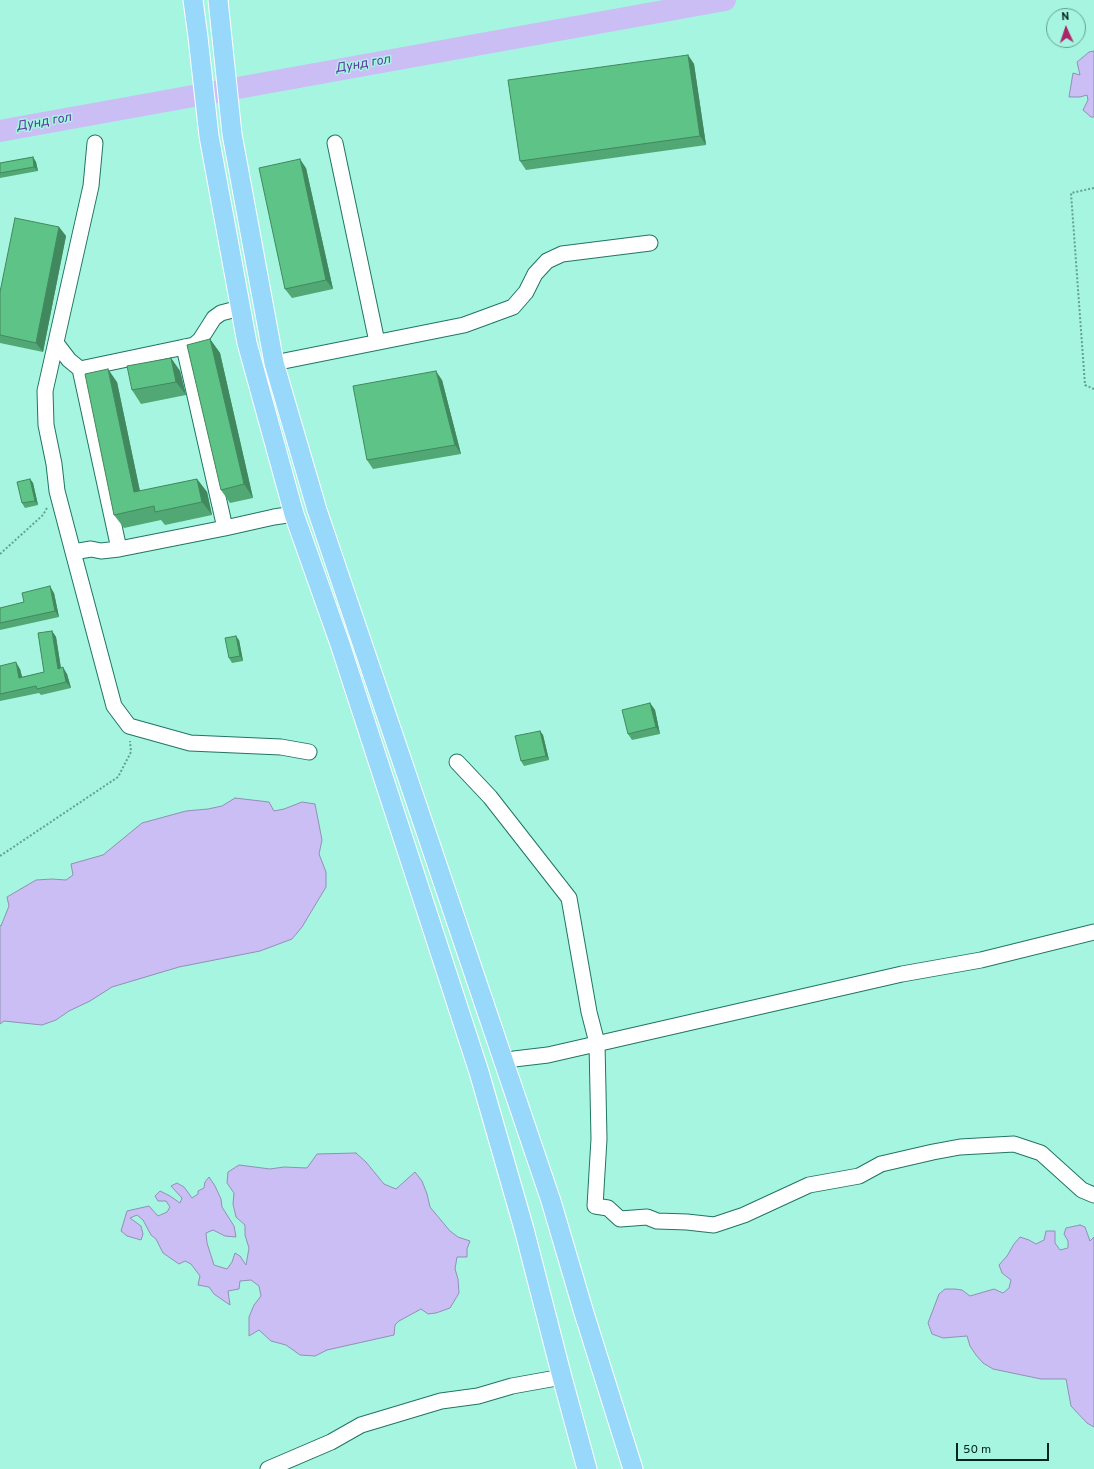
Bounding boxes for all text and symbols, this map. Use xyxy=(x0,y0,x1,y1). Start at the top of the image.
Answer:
north arrow xyxy=(1046,8,1086,48)
text: N xyxy=(1061,10,1070,24)
water label: Дунд гол xyxy=(334,52,392,78)
water label: Дунд гол xyxy=(15,110,73,136)
scale bar xyxy=(958,1435,1051,1461)
text: 50 m xyxy=(963,1442,991,1458)

